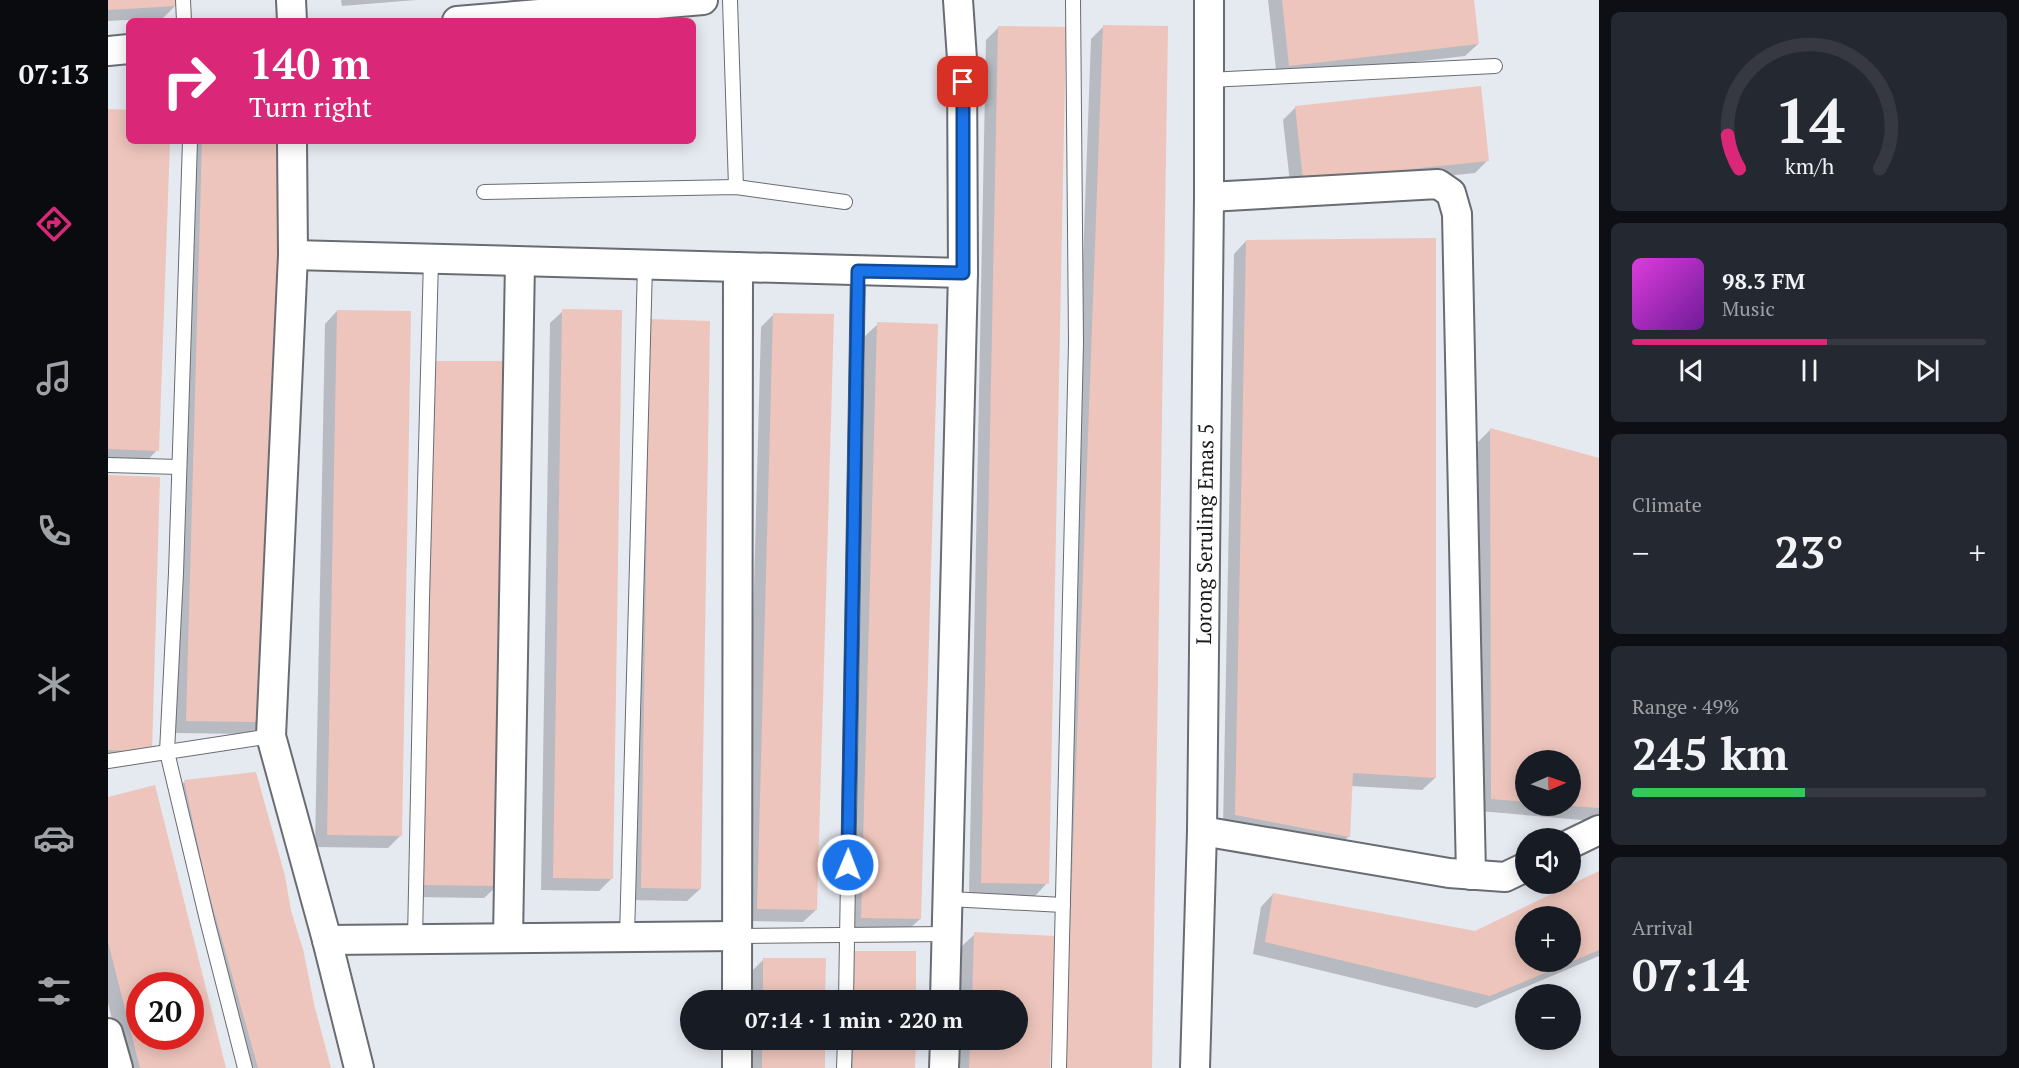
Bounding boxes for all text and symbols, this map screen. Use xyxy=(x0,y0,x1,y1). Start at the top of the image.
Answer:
text: 140 m xyxy=(249,35,370,91)
icon: right xyxy=(150,42,228,120)
text: 07:13 xyxy=(19,56,89,92)
pin xyxy=(937,56,988,107)
icon: arrive xyxy=(946,65,979,98)
text: 14 xyxy=(1774,78,1844,161)
text: Turn right xyxy=(249,89,372,125)
text: km/h xyxy=(1784,152,1834,180)
icon: directions xyxy=(33,203,75,245)
text: 98.3 FM xyxy=(1722,266,1805,295)
text: Music xyxy=(1722,295,1775,322)
icon: previous xyxy=(1675,354,1708,387)
icon: pause xyxy=(1793,354,1826,387)
icon: next xyxy=(1911,354,1944,387)
icon: music xyxy=(33,357,75,399)
street label: Lorong Seruling Emas 5 xyxy=(1189,423,1219,645)
text: Climate xyxy=(1632,491,1702,518)
icon: phone xyxy=(33,510,75,552)
text: 23° xyxy=(1774,521,1844,581)
text: − xyxy=(1632,531,1650,574)
text: + xyxy=(1968,531,1986,574)
icon: climate xyxy=(33,663,75,705)
text: Range · 49% xyxy=(1632,693,1739,720)
text: 245 km xyxy=(1632,723,1788,783)
north arrow xyxy=(1515,750,1581,816)
map controls xyxy=(1515,750,1581,1050)
icon: car xyxy=(33,817,75,859)
button: sound xyxy=(1515,828,1581,894)
position arrow xyxy=(816,833,880,897)
button: + xyxy=(1515,906,1581,972)
text: Arrival xyxy=(1632,914,1693,941)
text: 07:14 xyxy=(1632,944,1749,1004)
icon: filters xyxy=(33,970,75,1012)
speed limit sign: 20 xyxy=(126,972,204,1050)
button: − xyxy=(1515,984,1581,1050)
text: 07:14 · 1 min · 220 m xyxy=(745,1005,963,1034)

